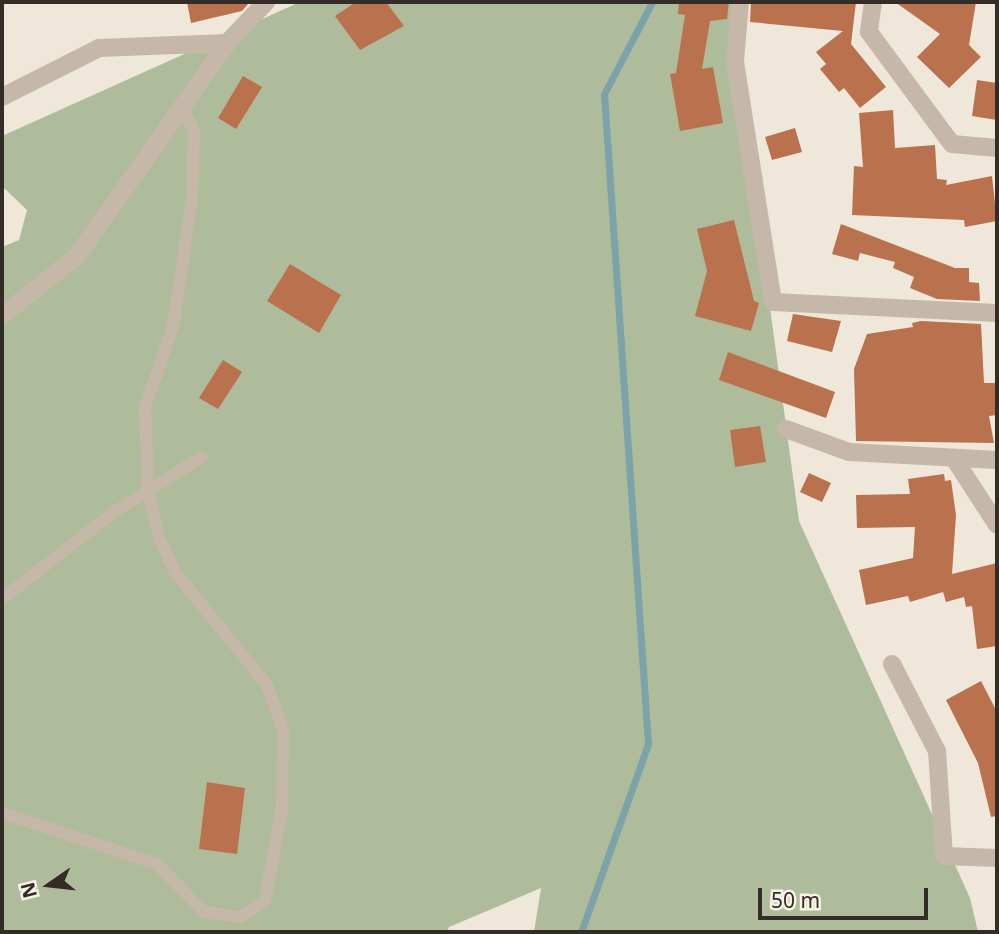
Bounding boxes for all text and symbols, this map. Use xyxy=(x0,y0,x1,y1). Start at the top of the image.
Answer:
north arrow xyxy=(14,850,84,920)
scale bar xyxy=(761,874,931,918)
text: N xyxy=(14,879,43,901)
text: 50 m xyxy=(771,886,820,914)

